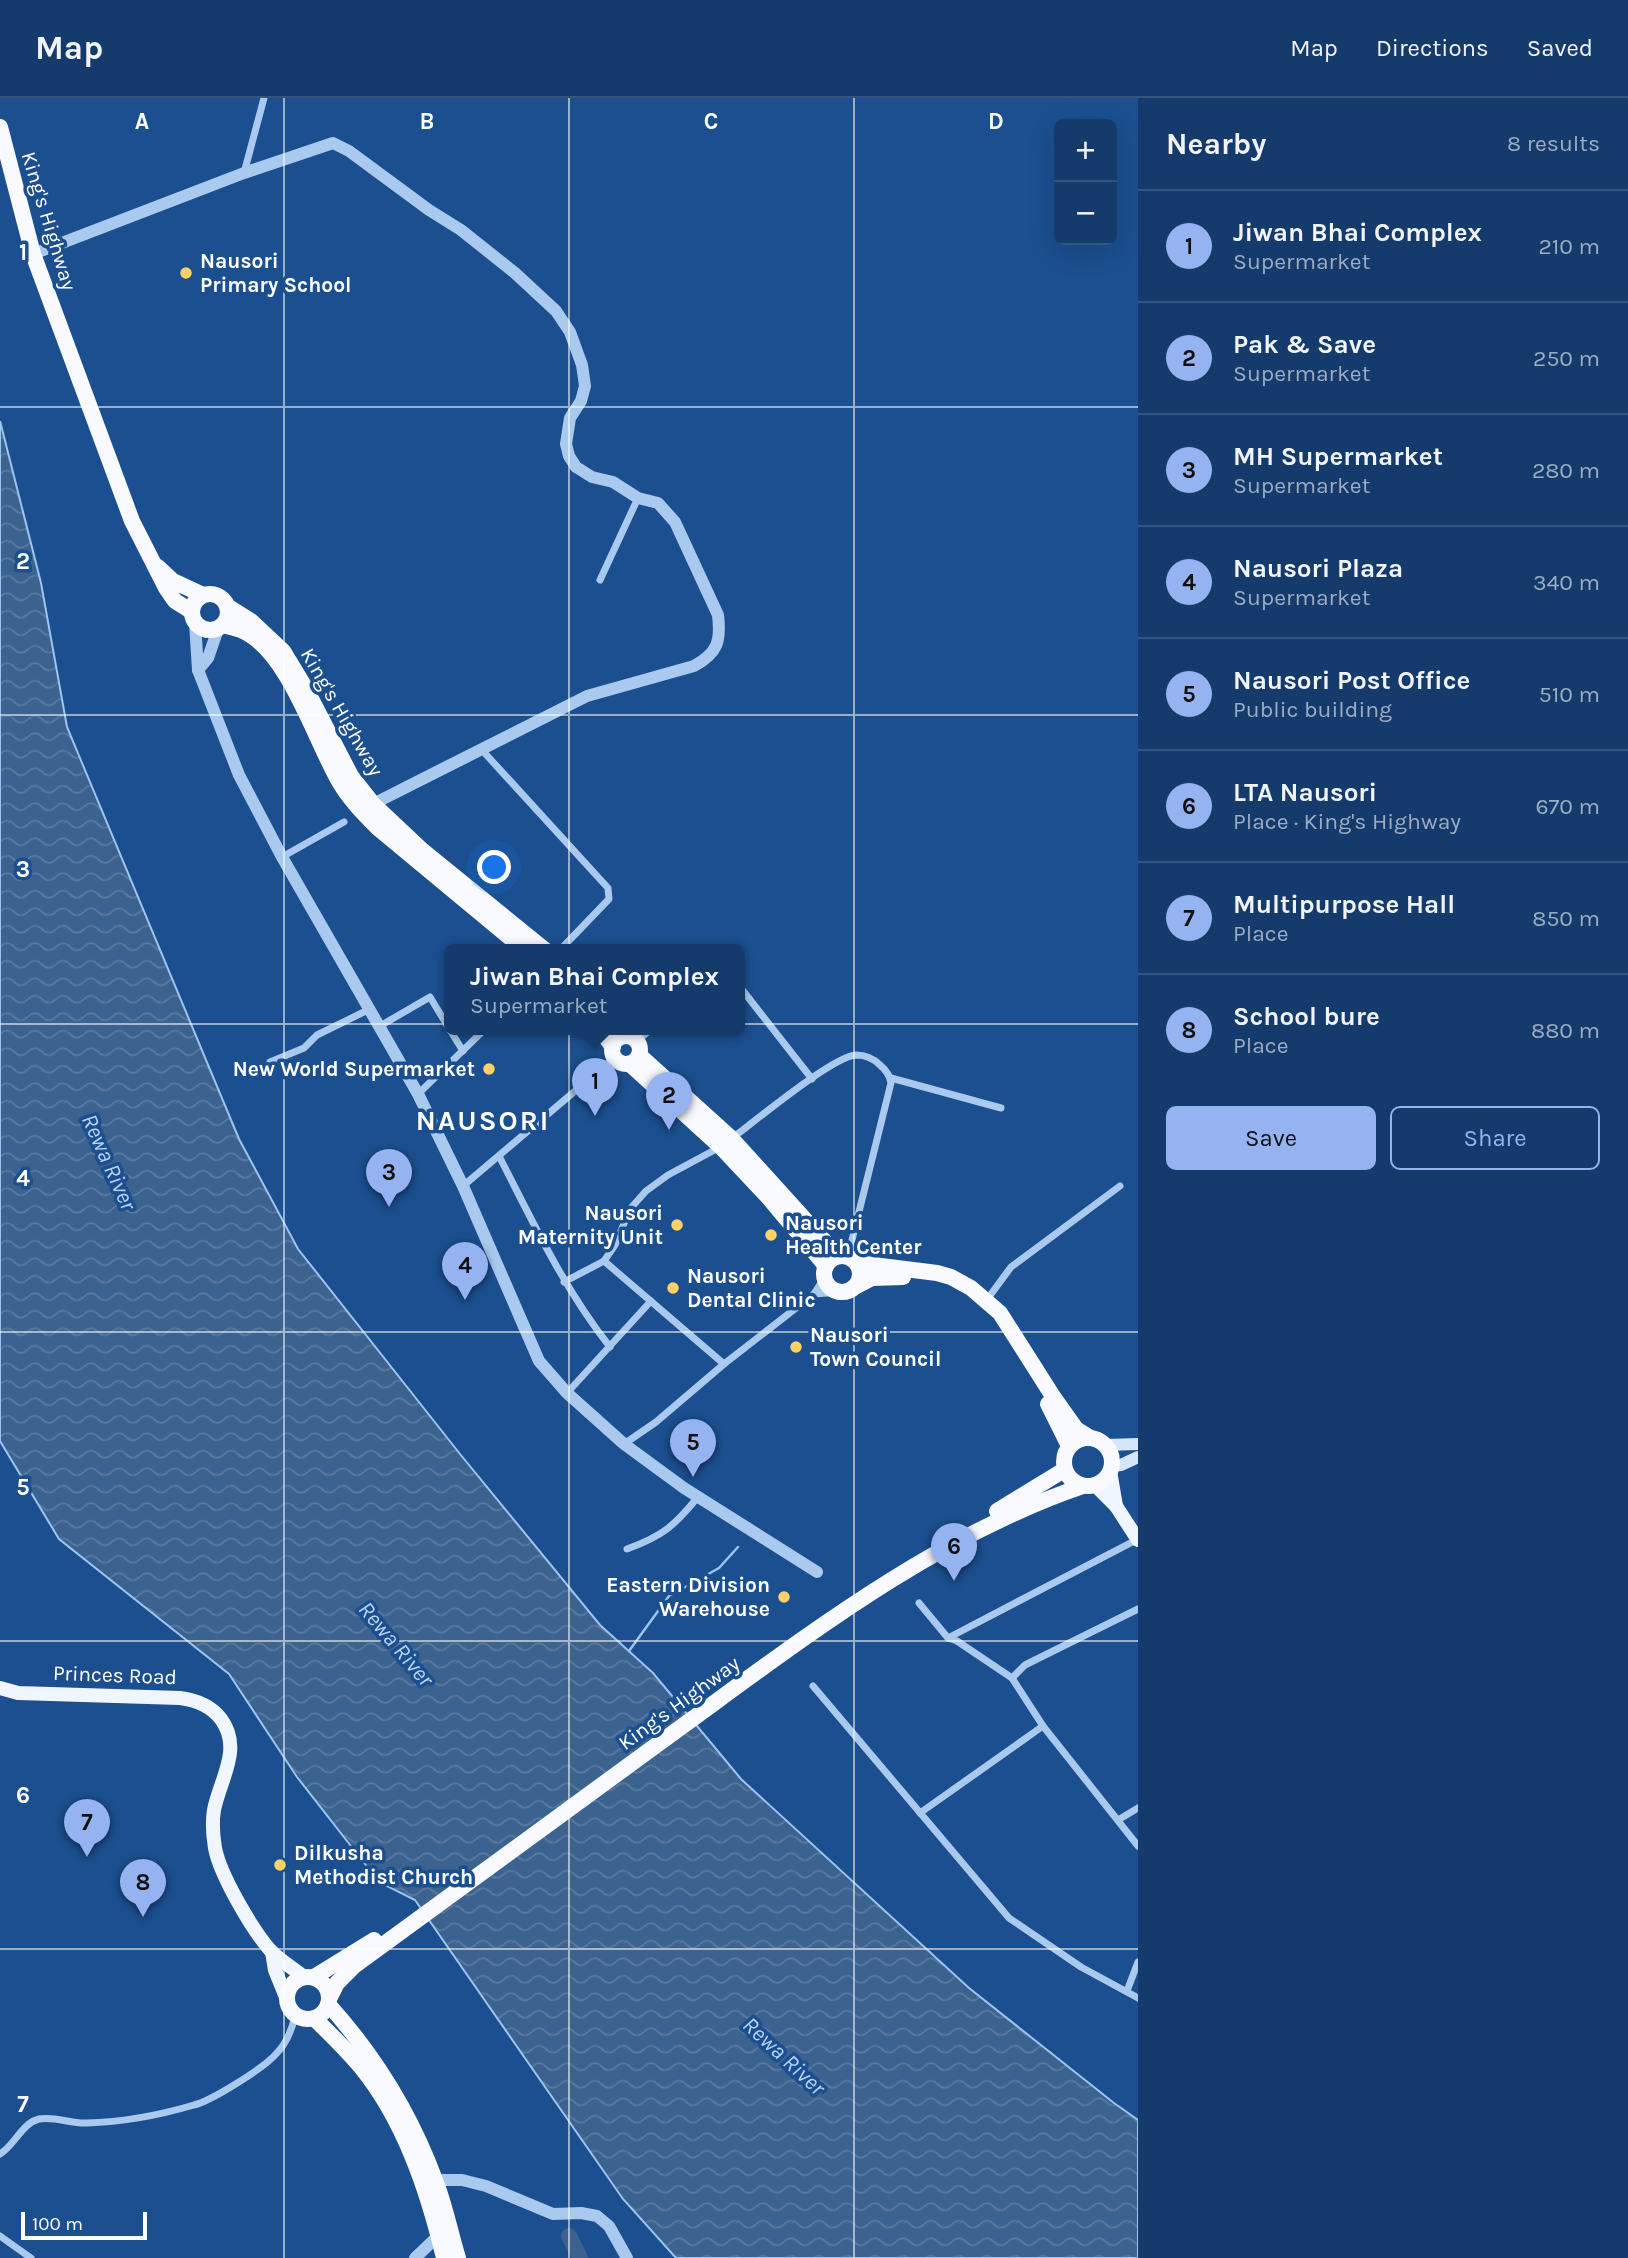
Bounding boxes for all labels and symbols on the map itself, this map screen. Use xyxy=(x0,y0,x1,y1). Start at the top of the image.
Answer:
text: A xyxy=(135,108,149,135)
text: B xyxy=(420,108,434,135)
text: C xyxy=(704,108,718,135)
text: D xyxy=(988,108,1004,135)
street label: King's Highway xyxy=(17,149,82,293)
text: 1 xyxy=(19,239,27,266)
place label: Nausori Primary School xyxy=(200,249,351,297)
marker: Nausori Primary School xyxy=(178,265,194,281)
text: 2 xyxy=(16,548,30,575)
street label: King's Highway xyxy=(296,644,388,780)
your location xyxy=(477,850,511,884)
text: 3 xyxy=(16,856,30,883)
place label: New World Supermarket xyxy=(233,1057,475,1081)
pin: 1 xyxy=(572,1058,618,1116)
marker: New World Supermarket xyxy=(481,1061,497,1077)
pin: 2 xyxy=(646,1072,692,1130)
district label: NAUSORI xyxy=(416,1104,550,1137)
water label: Rewa River xyxy=(76,1110,143,1215)
pin: 3 xyxy=(366,1149,412,1207)
text: 4 xyxy=(16,1165,30,1192)
place label: Nausori Maternity Unit xyxy=(518,1201,663,1249)
place label: Nausori Health Center xyxy=(785,1211,922,1259)
marker: Nausori Maternity Unit xyxy=(669,1217,685,1233)
marker: Nausori Health Center xyxy=(763,1227,779,1243)
pin: 4 xyxy=(442,1242,488,1300)
place label: Nausori Dental Clinic xyxy=(687,1264,816,1312)
marker: Nausori Dental Clinic xyxy=(665,1280,681,1296)
place label: Nausori Town Council xyxy=(810,1323,941,1371)
marker: Nausori Town Council xyxy=(788,1339,804,1355)
pin: 5 xyxy=(670,1419,716,1477)
text: 5 xyxy=(16,1474,30,1501)
pin: 6 xyxy=(931,1523,977,1581)
place label: Eastern Division Warehouse xyxy=(606,1573,770,1621)
marker: Eastern Division Warehouse xyxy=(776,1589,792,1605)
water label: Rewa River xyxy=(353,1596,440,1693)
street label: King's Highway xyxy=(614,1651,744,1755)
street label: Princes Road xyxy=(53,1661,177,1689)
text: 6 xyxy=(16,1782,30,1809)
pin: 7 xyxy=(64,1799,110,1857)
place label: Dilkusha Methodist Church xyxy=(294,1841,473,1889)
marker: Dilkusha Methodist Church xyxy=(272,1857,288,1873)
pin: 8 xyxy=(120,1859,166,1917)
water label: Rewa River xyxy=(737,2011,832,2102)
text: 7 xyxy=(17,2091,29,2118)
scale bar xyxy=(21,2209,147,2241)

